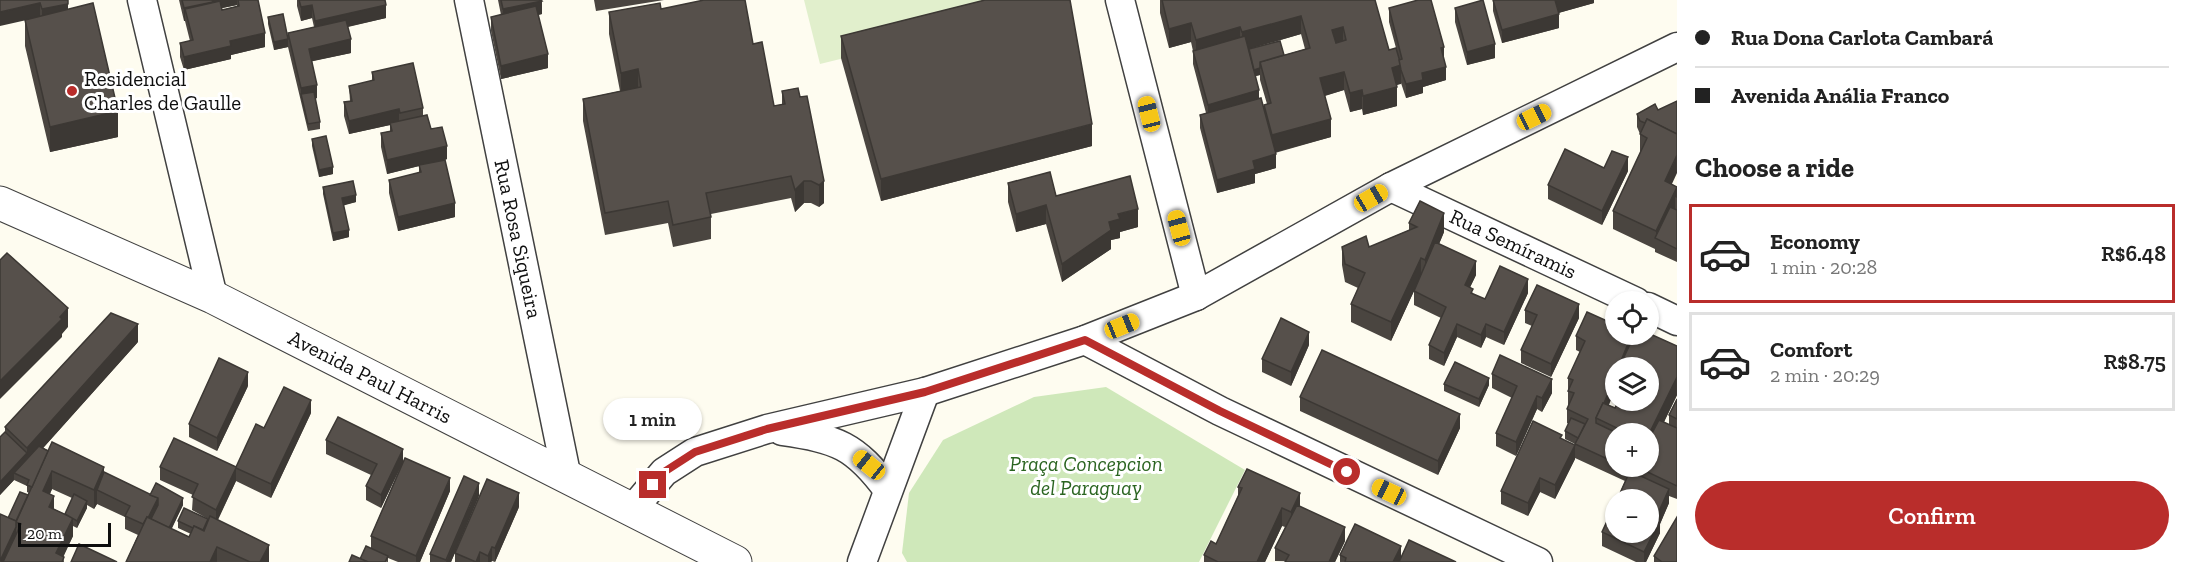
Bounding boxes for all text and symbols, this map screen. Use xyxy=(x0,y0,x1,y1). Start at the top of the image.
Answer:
text: Rua Dona Carlota Cambará xyxy=(1731,24,1993,51)
place label: Residencial Charles de Gaulle xyxy=(84,66,241,115)
text: Avenida Anália Franco xyxy=(1731,82,1949,109)
marker: Residencial Charles de Gaulle xyxy=(65,84,79,98)
car xyxy=(1136,94,1162,134)
car xyxy=(1514,101,1554,133)
text: Choose a ride xyxy=(1695,152,1854,184)
street label: Rua Rosa Siqueira xyxy=(489,157,548,321)
car xyxy=(1351,181,1391,215)
street label: Rua Semíramis xyxy=(1446,203,1581,284)
car xyxy=(1166,208,1192,248)
icon: car xyxy=(1698,227,1752,281)
text: Economy xyxy=(1770,228,1860,255)
text: R$6.48 xyxy=(2101,240,2166,267)
text: 1 min · 20:28 xyxy=(1770,255,1877,279)
map controls xyxy=(1605,291,1659,543)
button: locate xyxy=(1605,291,1659,345)
car xyxy=(1102,311,1142,341)
street label: Avenida Paul Harris xyxy=(284,325,456,429)
icon: car xyxy=(1698,335,1752,389)
text: Comfort xyxy=(1770,336,1852,363)
text: R$8.75 xyxy=(2103,348,2166,375)
button: layers xyxy=(1605,357,1659,411)
text: 2 min · 20:29 xyxy=(1770,363,1880,387)
callout: 1 min xyxy=(604,398,702,440)
text: 1 min xyxy=(629,407,676,431)
button: + xyxy=(1605,423,1659,477)
car xyxy=(849,447,889,483)
park label: Praça Concepcion del Paraguay xyxy=(1009,451,1163,500)
route start xyxy=(1333,458,1360,485)
route end xyxy=(639,471,666,498)
car xyxy=(1369,476,1409,508)
button: Confirm xyxy=(1695,481,2169,550)
button: − xyxy=(1605,489,1659,543)
scale bar xyxy=(18,520,111,548)
text: 20 m xyxy=(27,524,62,543)

